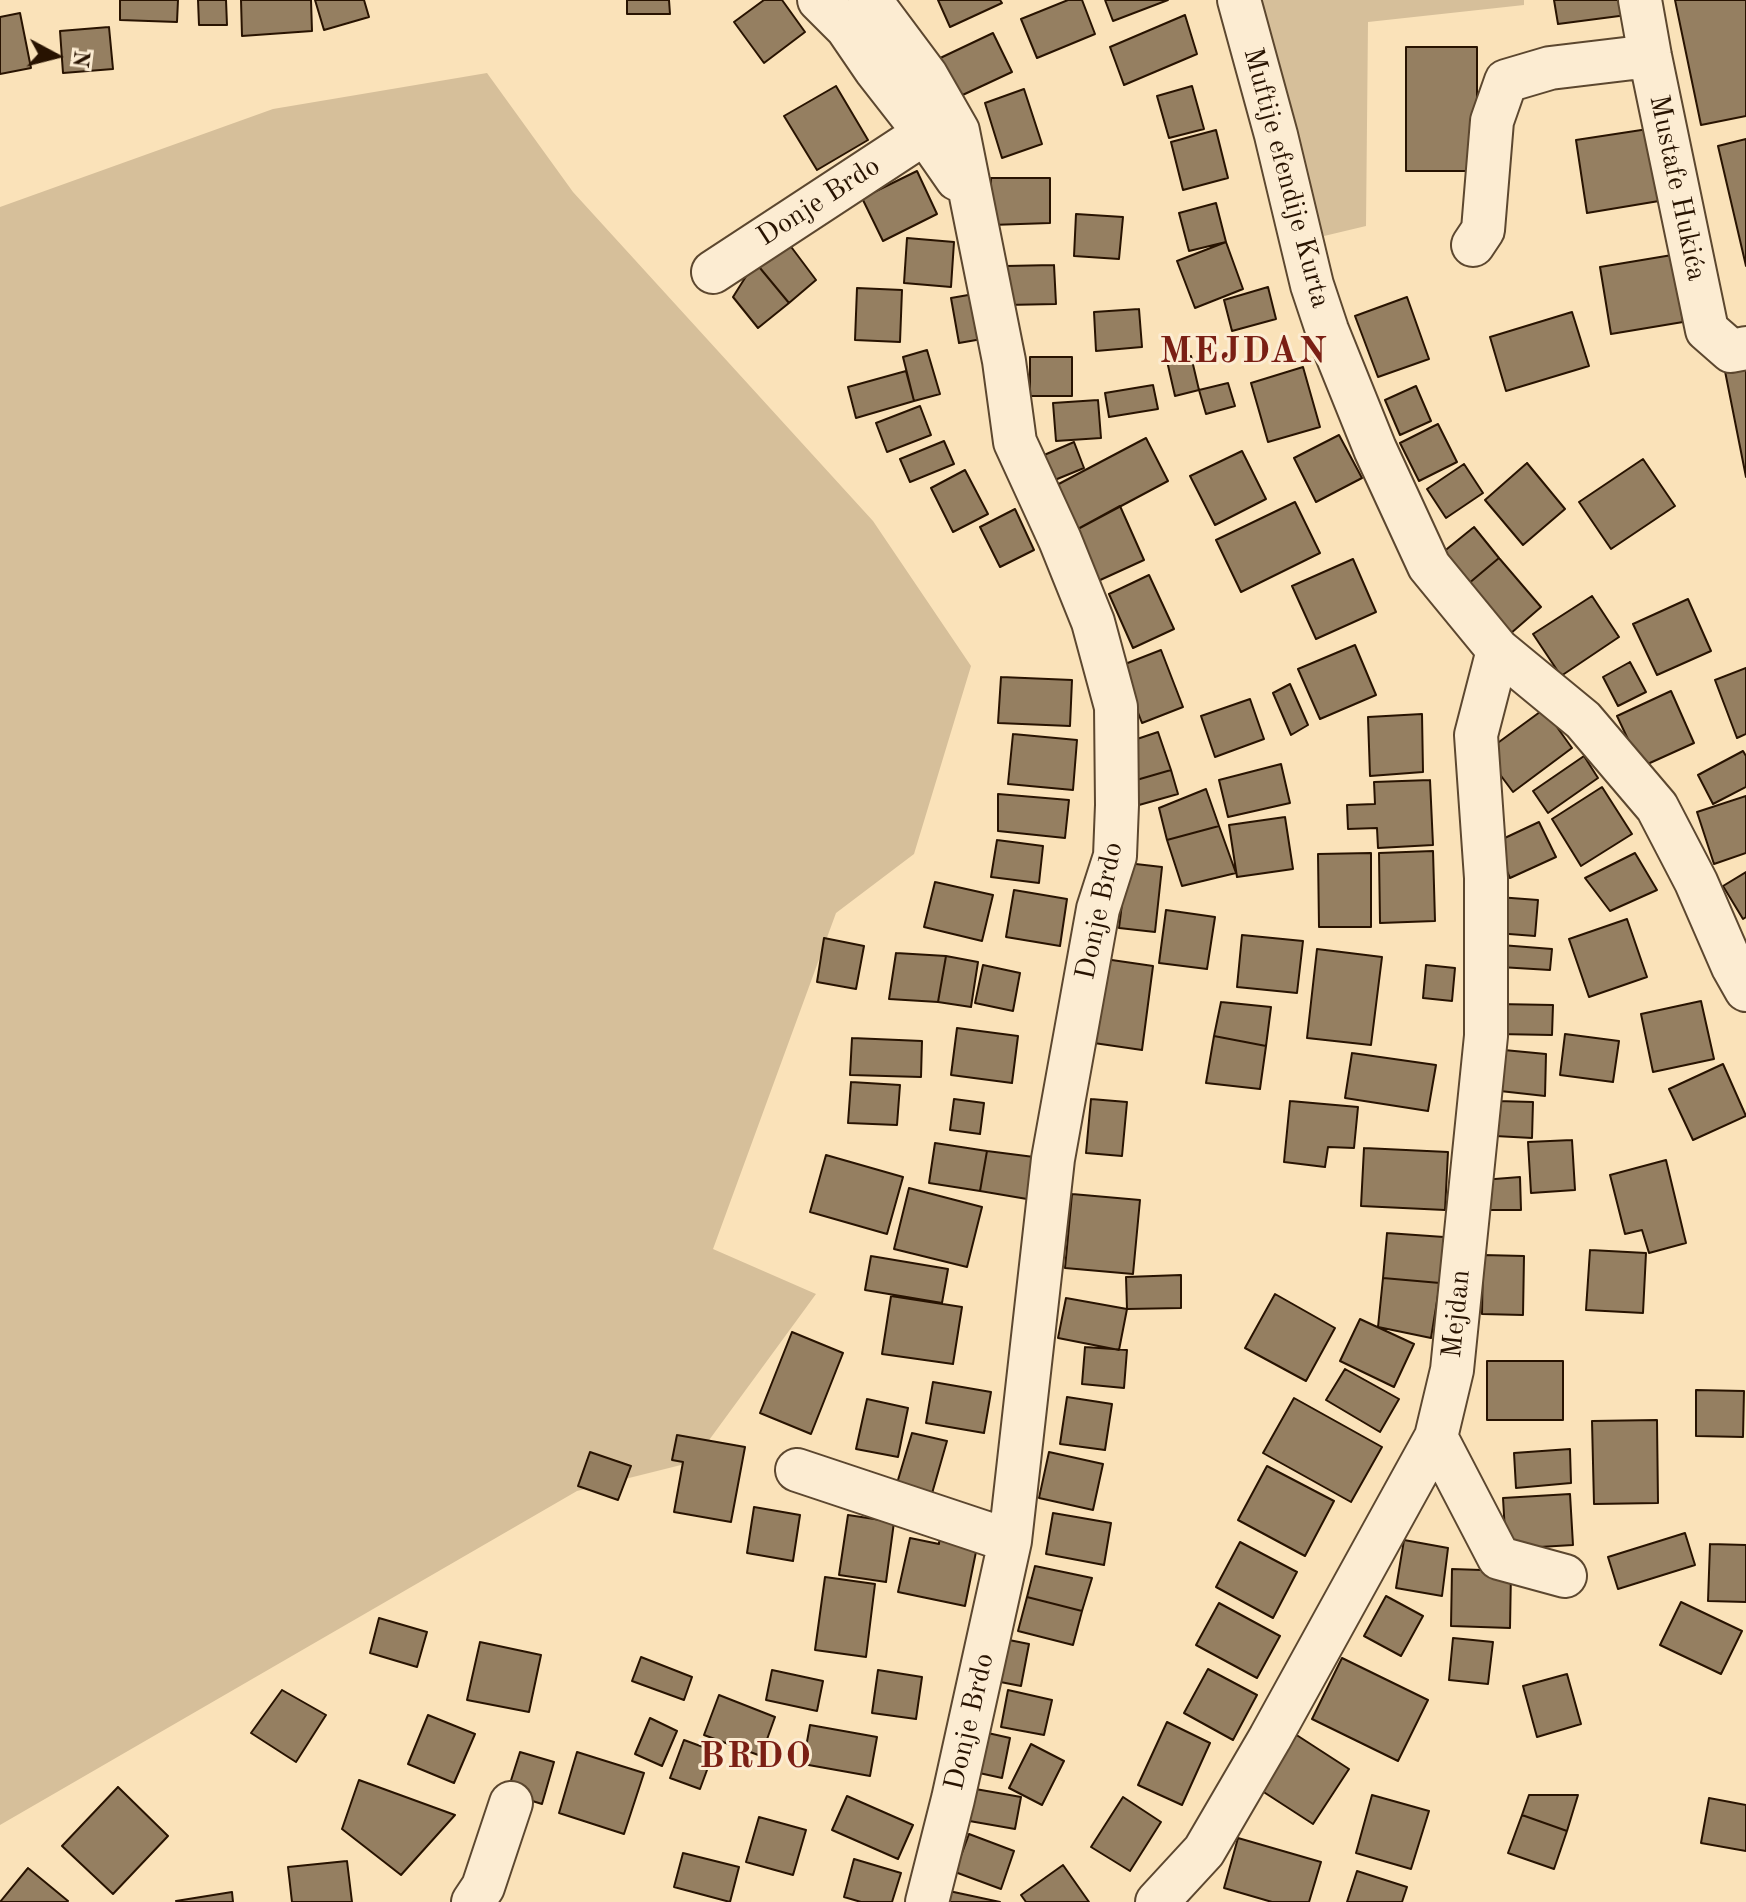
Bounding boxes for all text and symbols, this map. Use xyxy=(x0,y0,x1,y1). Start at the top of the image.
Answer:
north arrow xyxy=(16,16,96,96)
street label: Muftije efendije Kurta xyxy=(1235,44,1337,312)
text: N xyxy=(68,49,92,69)
street label: Mustafe Hukića xyxy=(1641,92,1713,284)
street label: Donje Brdo xyxy=(751,150,887,254)
district label: MEJDAN xyxy=(1160,331,1328,375)
street label: Donje Brdo xyxy=(1069,839,1131,983)
street label: Mejdan xyxy=(1436,1268,1478,1360)
street label: Donje Brdo xyxy=(938,1650,1002,1794)
district label: BRDO xyxy=(699,1736,813,1780)

